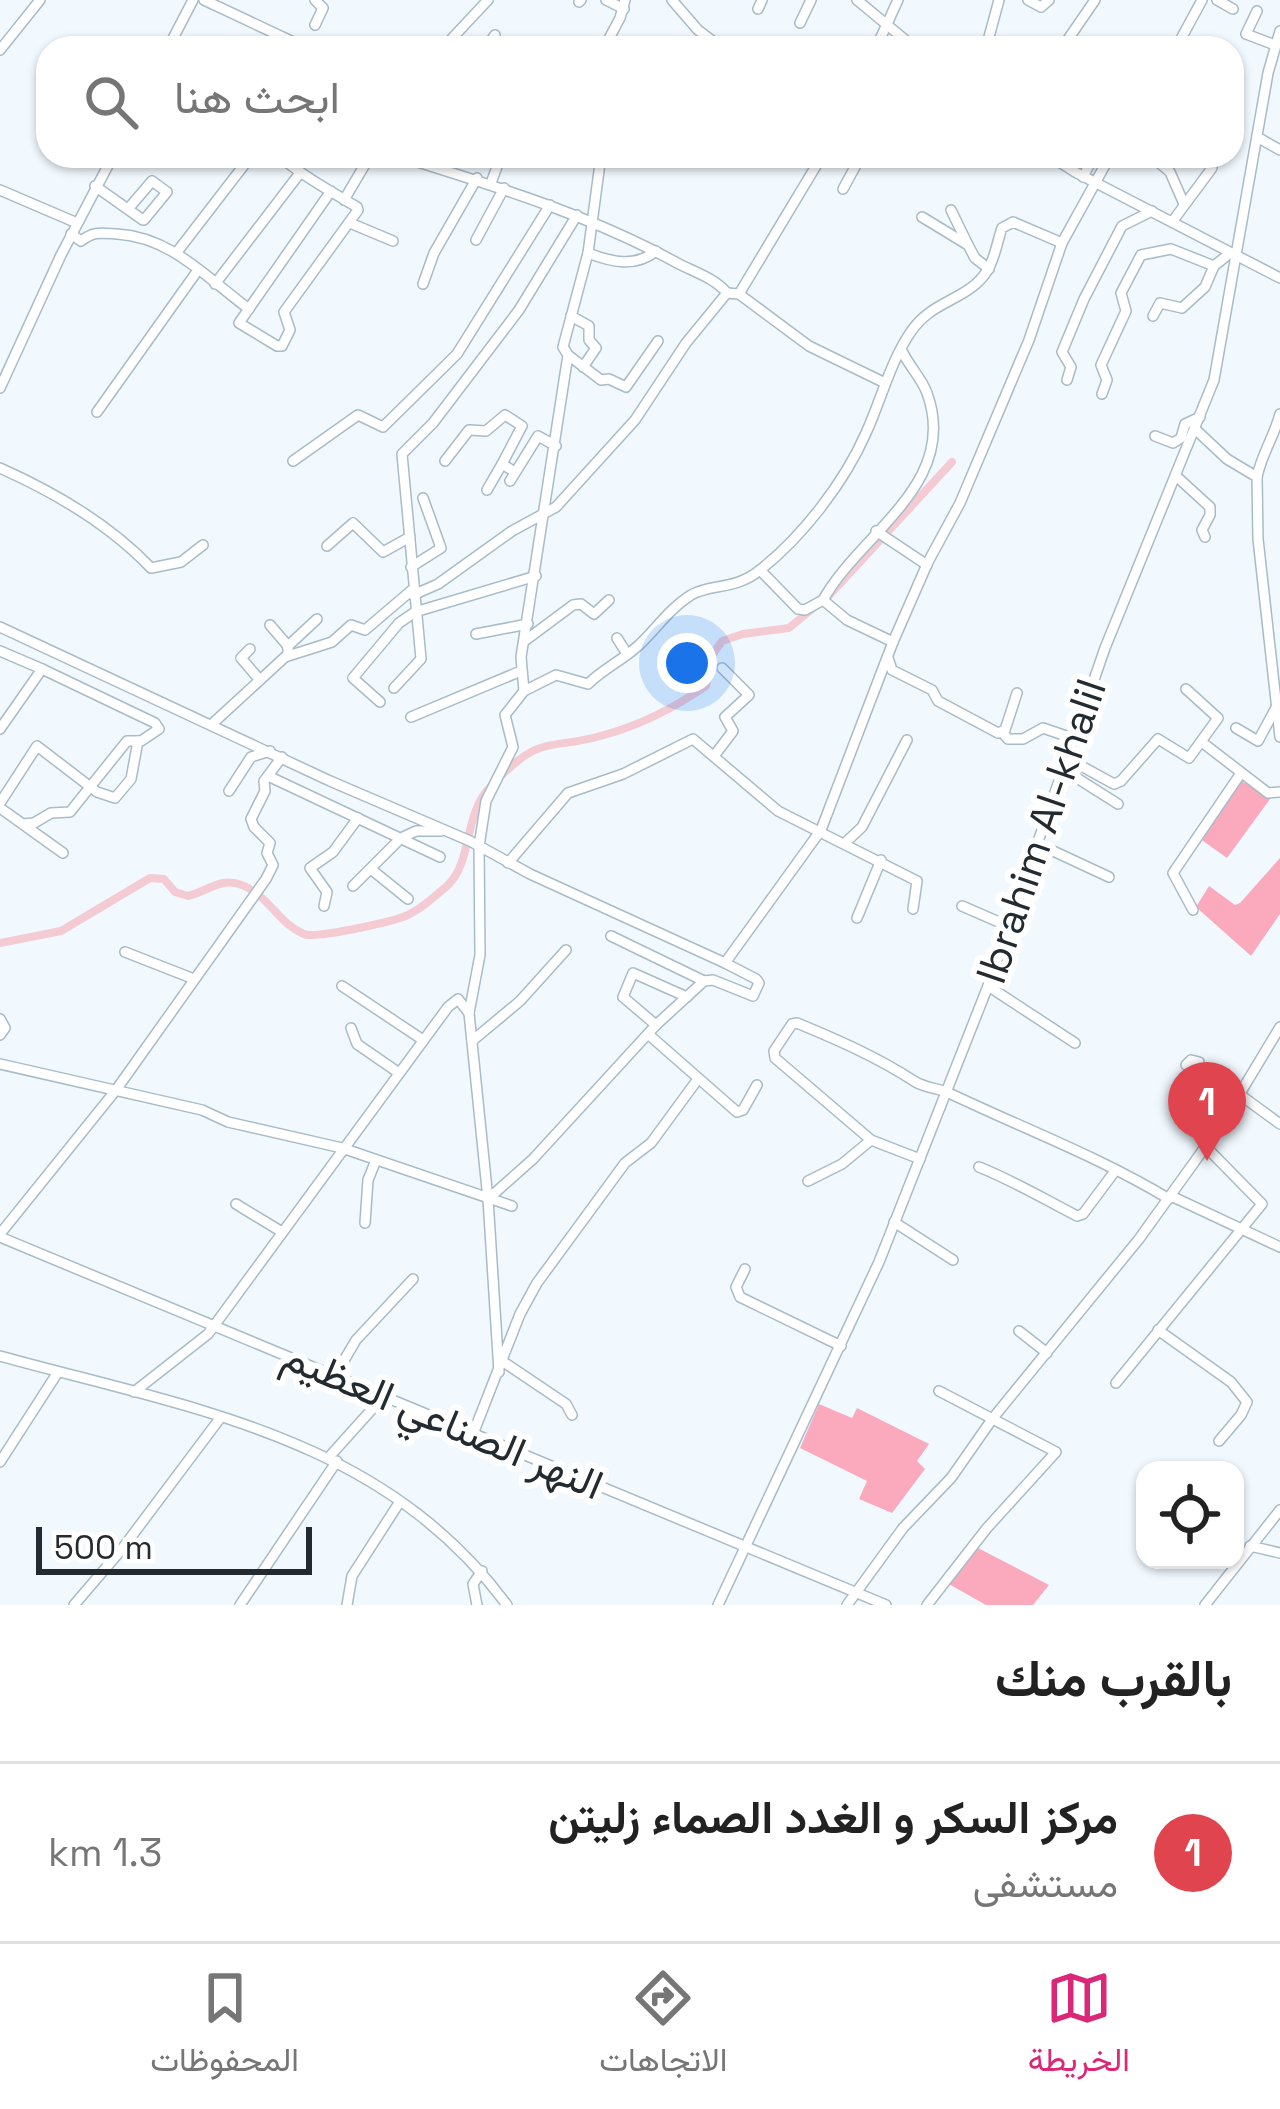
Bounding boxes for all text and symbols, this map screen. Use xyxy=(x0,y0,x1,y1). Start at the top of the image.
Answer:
search box xyxy=(36,36,1244,168)
icon: search xyxy=(78,69,144,135)
text: ابحث هنا xyxy=(174,69,340,126)
your location xyxy=(657,633,717,693)
street label: Ibrahim Al-khalil xyxy=(964,672,1118,990)
pin: 1 xyxy=(1168,1062,1246,1161)
street label: النهر الصناعي العظيم xyxy=(272,1329,611,1519)
map controls xyxy=(1136,1461,1244,1569)
button: locate xyxy=(1136,1461,1244,1569)
scale bar xyxy=(36,1521,312,1574)
text: 500 m xyxy=(54,1527,153,1569)
text: بالقرب منك xyxy=(995,1646,1232,1711)
text: مركز السكر و الغدد الصماء زليتن xyxy=(548,1789,1118,1846)
text: 1.3 km xyxy=(48,1828,162,1877)
text: 1 xyxy=(1184,1828,1202,1877)
text: مستشفى xyxy=(973,1859,1118,1908)
tab: المحفوظات xyxy=(150,1965,299,2089)
tab: الاتجاهات xyxy=(599,1965,727,2089)
tab: الخريطة xyxy=(1028,1965,1130,2089)

